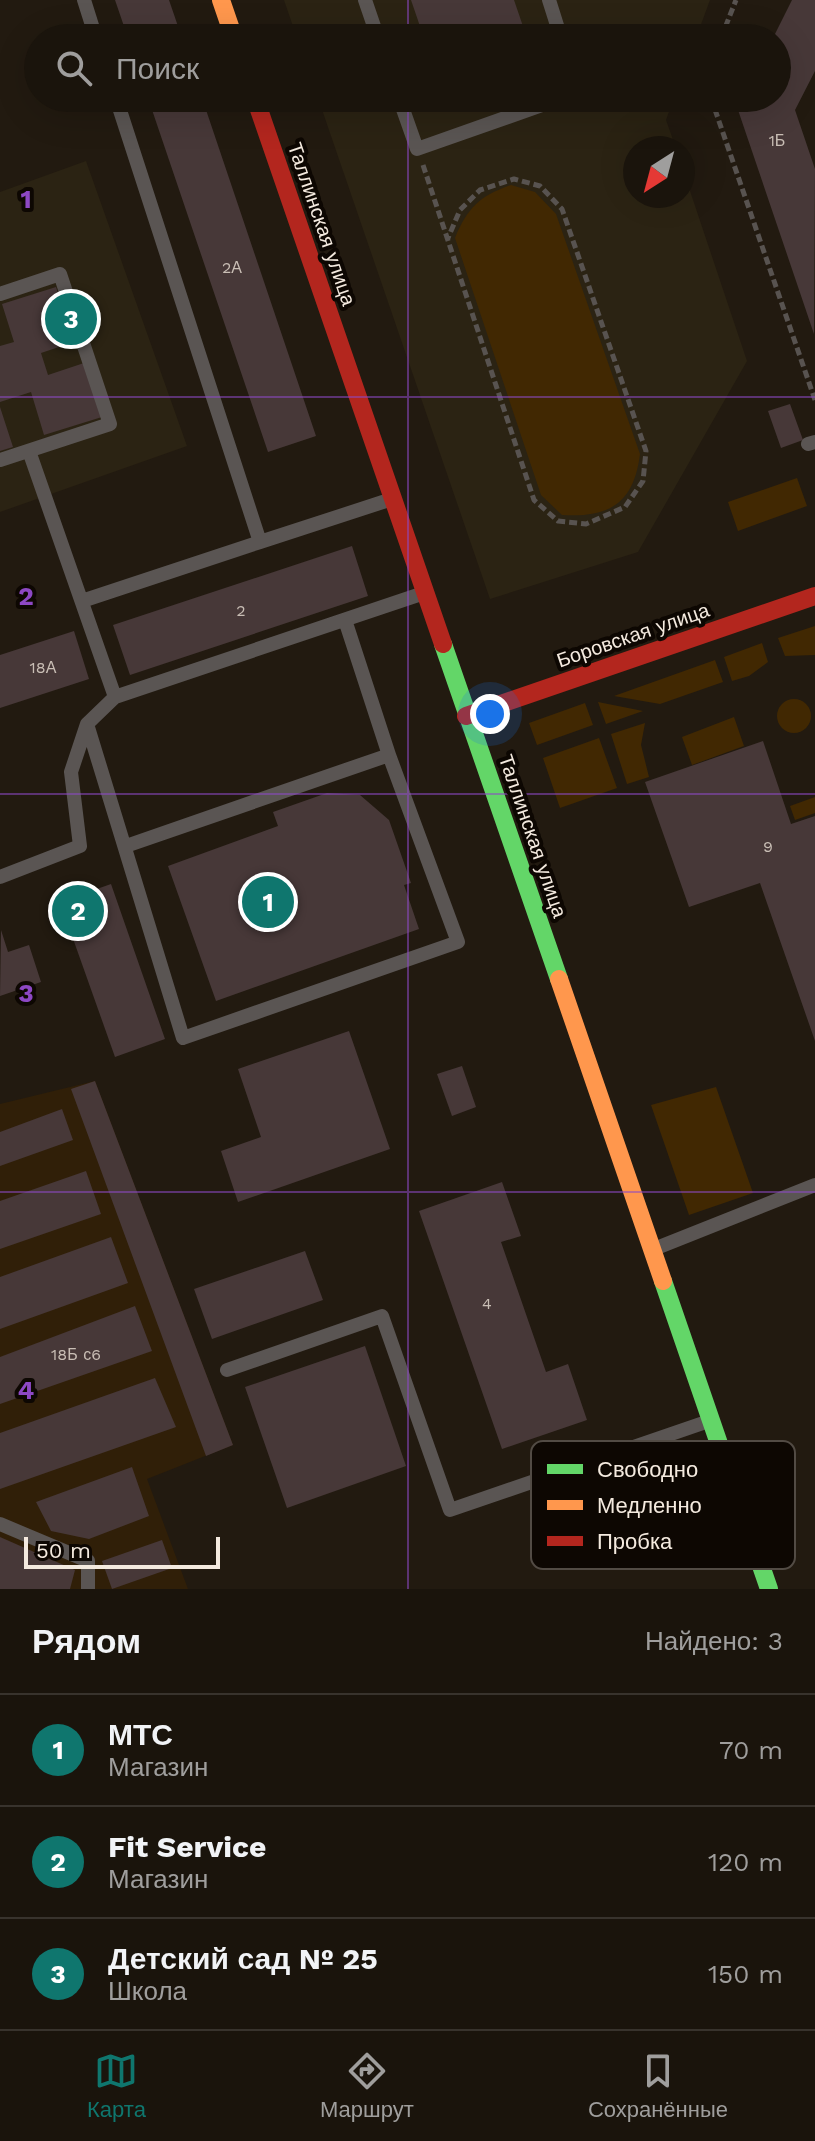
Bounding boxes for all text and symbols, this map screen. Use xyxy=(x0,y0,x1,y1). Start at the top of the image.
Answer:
search box xyxy=(24,24,791,112)
icon: search xyxy=(52,46,96,90)
text: Поиск xyxy=(116,51,199,86)
house number: 1Б xyxy=(769,131,785,150)
north arrow xyxy=(623,136,695,208)
street label: Таллинская улица xyxy=(283,139,361,310)
text: 1 xyxy=(20,184,32,214)
house number: 2А xyxy=(222,258,242,277)
pin: 3 xyxy=(45,289,97,349)
text: 2 xyxy=(18,581,34,611)
street label: Боровская улица xyxy=(554,597,713,672)
house number: 2 xyxy=(236,601,246,620)
house number: 18А xyxy=(30,658,57,677)
your location xyxy=(470,694,510,734)
street label: Таллинская улица xyxy=(494,751,572,922)
house number: 9 xyxy=(763,837,773,856)
pin: 1 xyxy=(242,872,294,932)
pin: 2 xyxy=(52,881,104,941)
text: 3 xyxy=(18,978,34,1008)
house number: 4 xyxy=(482,1294,492,1313)
house number: 18Б с6 xyxy=(51,1345,101,1364)
text: 4 xyxy=(18,1375,35,1405)
legend xyxy=(531,1441,795,1569)
text: Свободно xyxy=(597,1457,698,1482)
text: Медленно xyxy=(597,1493,702,1518)
text: Пробка xyxy=(597,1529,673,1554)
scale bar xyxy=(24,1533,220,1569)
text: 50 m xyxy=(36,1538,91,1563)
text: Рядом xyxy=(32,1621,141,1661)
text: Найдено: 3 xyxy=(645,1626,783,1656)
text: МТС xyxy=(108,1717,173,1752)
text: 1 xyxy=(52,1735,64,1765)
text: 70 m xyxy=(719,1735,783,1765)
text: Магазин xyxy=(108,1752,208,1782)
text: Fit Service xyxy=(108,1829,266,1864)
text: 2 xyxy=(50,1847,66,1877)
text: 120 m xyxy=(708,1847,783,1877)
text: Магазин xyxy=(108,1864,208,1894)
text: Детский сад № 25 xyxy=(108,1941,378,1976)
text: 3 xyxy=(50,1959,66,1989)
text: 150 m xyxy=(708,1959,783,1989)
text: Школа xyxy=(108,1976,187,2006)
tab: Карта xyxy=(87,2049,146,2123)
tab: Маршрут xyxy=(320,2049,414,2123)
tab: Сохранённые xyxy=(588,2049,728,2123)

